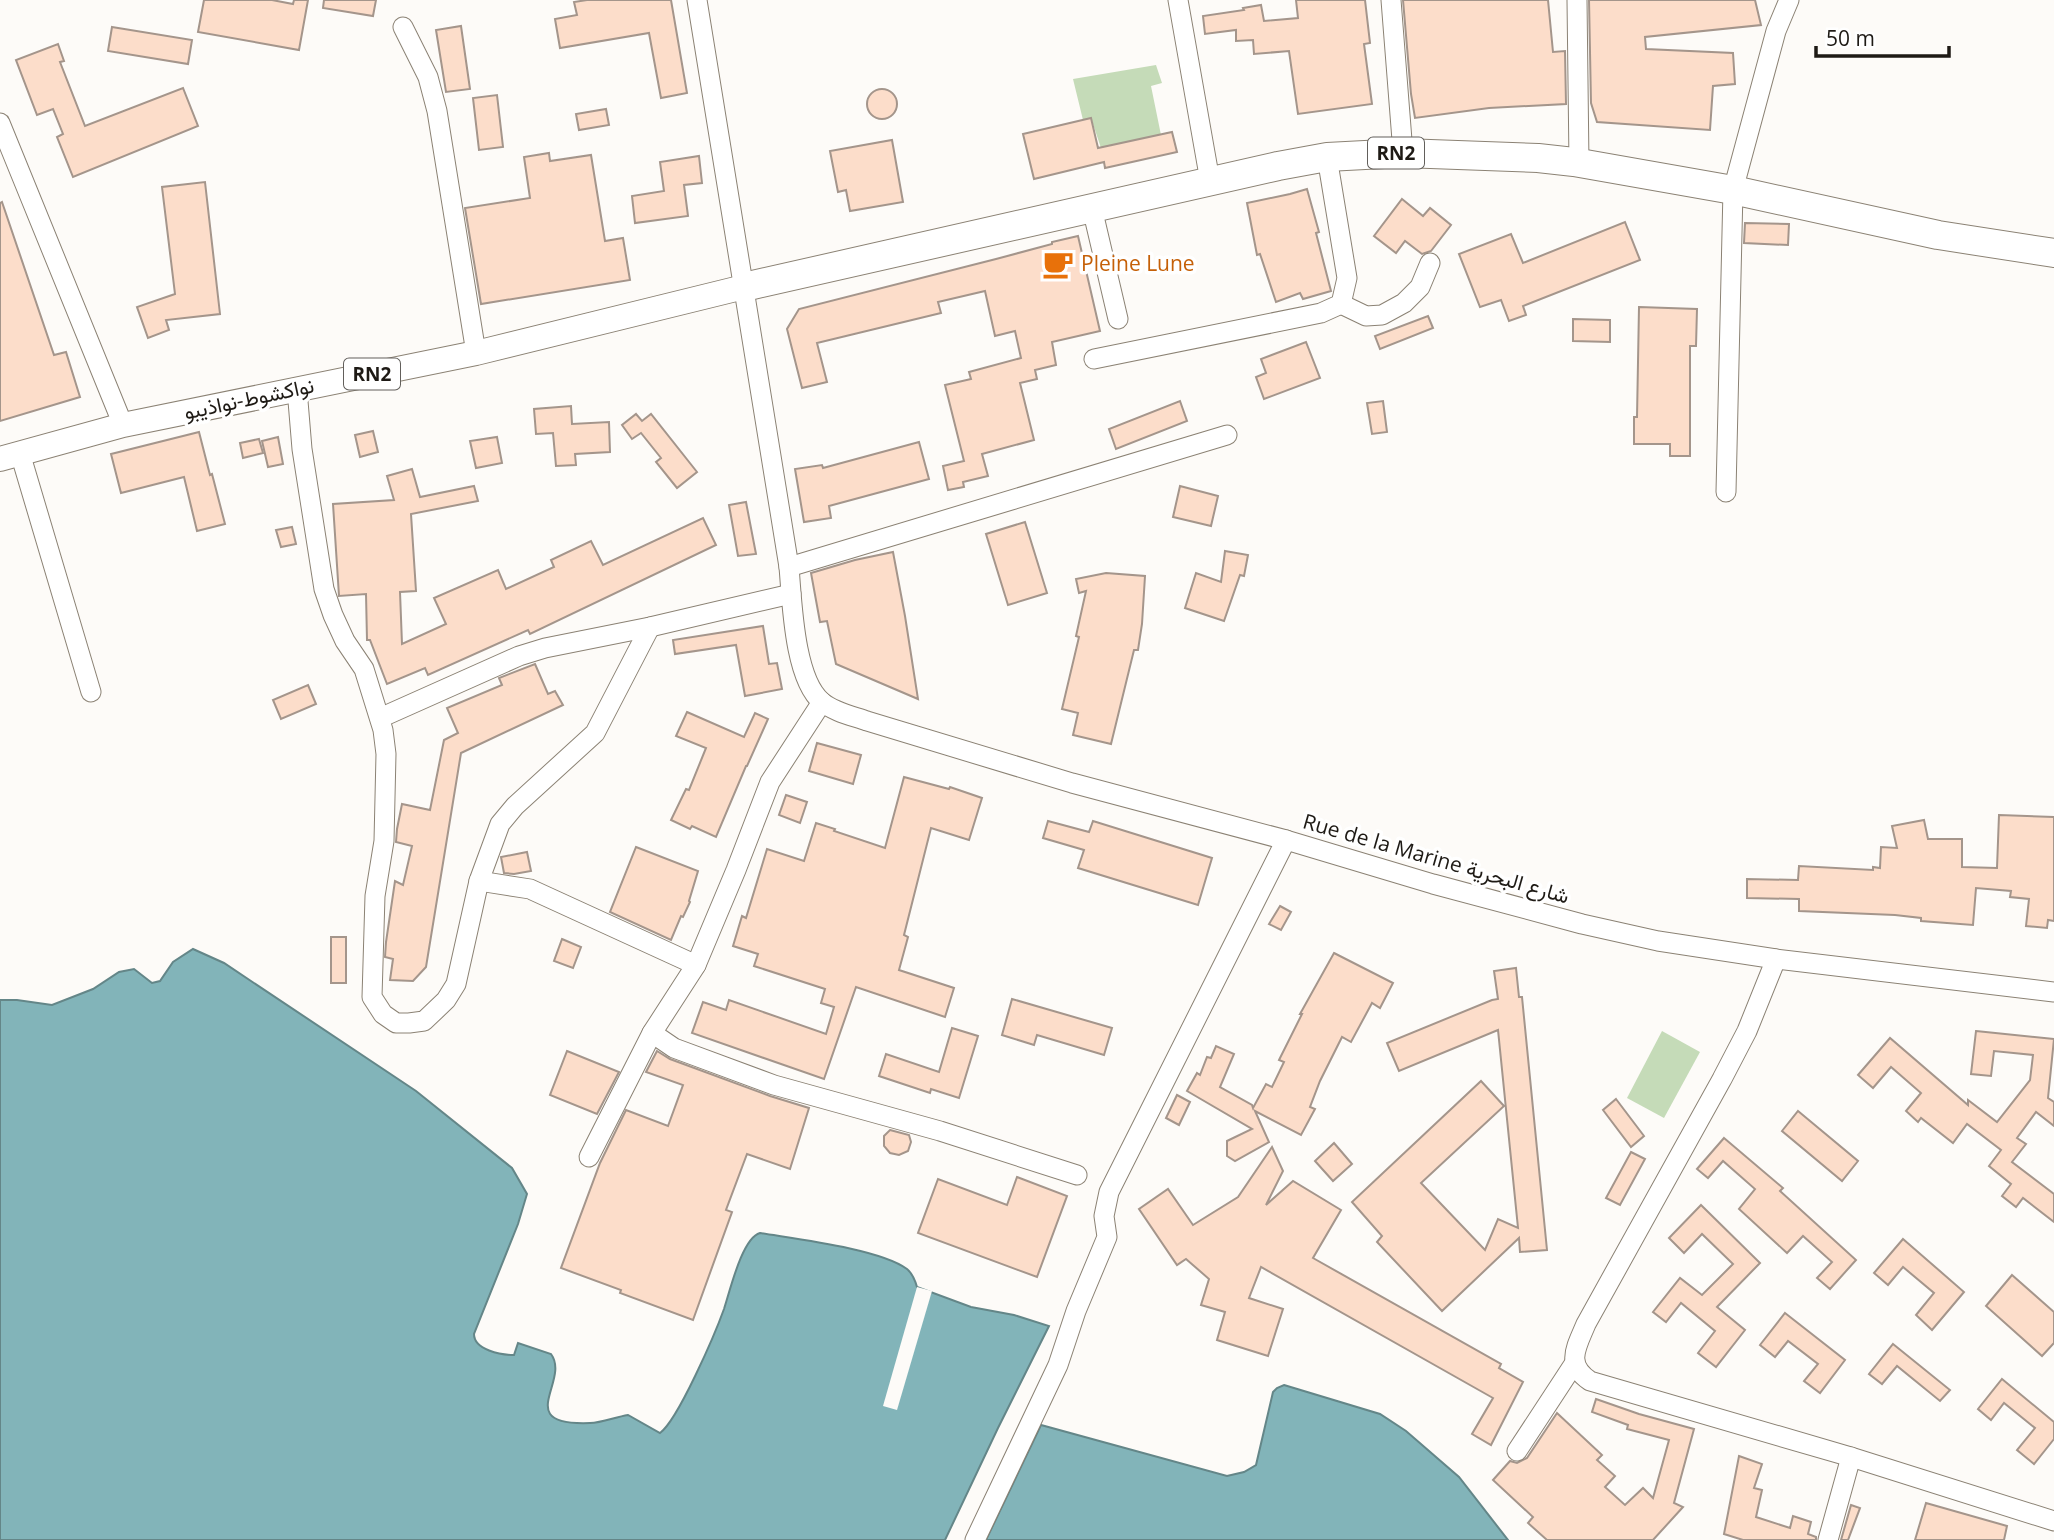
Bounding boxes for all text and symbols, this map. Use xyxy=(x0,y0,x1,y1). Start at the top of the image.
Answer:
scale bar xyxy=(1816,14,1949,58)
text: 50 m xyxy=(1826,24,1875,52)
road number: RN2 xyxy=(1368,138,1424,168)
cafe icon: Pleine Lune xyxy=(1041,247,1075,281)
place label: Pleine Lune xyxy=(1081,249,1195,277)
road number: RN2 xyxy=(344,358,400,390)
street label: نواكشوط-نواذيبو xyxy=(181,371,316,425)
street label: Rue de la Marine شارع البحرية xyxy=(1300,807,1573,910)

